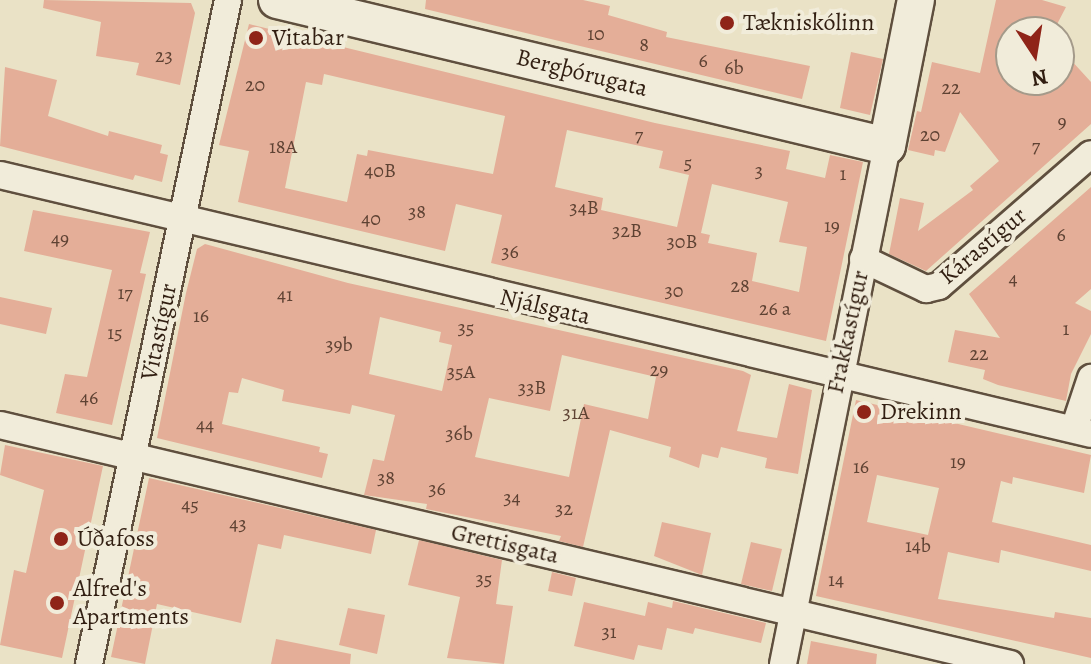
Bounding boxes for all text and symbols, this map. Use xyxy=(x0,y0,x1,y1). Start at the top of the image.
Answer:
place label: Tækniskólinn xyxy=(743,9,874,37)
marker: Tækniskólinn xyxy=(718,14,736,32)
north arrow xyxy=(995,16,1075,96)
house number: 10 xyxy=(587,21,605,45)
place label: Vitabar xyxy=(272,24,344,52)
marker: Vitabar xyxy=(247,29,265,47)
house number: 8 xyxy=(639,32,649,56)
house number: 23 xyxy=(155,43,173,67)
street label: Bergþórugata xyxy=(513,43,651,103)
house number: 6 xyxy=(698,48,708,72)
house number: 6b xyxy=(724,55,744,79)
text: N xyxy=(1029,61,1051,94)
house number: 20 xyxy=(245,72,265,96)
house number: 22 xyxy=(942,75,960,99)
house number: 9 xyxy=(1057,109,1067,133)
house number: 7 xyxy=(635,122,643,146)
house number: 20 xyxy=(920,122,940,146)
house number: 7 xyxy=(1032,133,1040,157)
house number: 18A xyxy=(269,134,297,158)
house number: 5 xyxy=(684,150,692,174)
house number: 40B xyxy=(364,158,396,182)
house number: 3 xyxy=(755,158,763,182)
house number: 1 xyxy=(840,161,846,185)
house number: 34B xyxy=(569,195,599,219)
house number: 38 xyxy=(408,199,426,223)
street label: Kárastígur xyxy=(934,201,1032,291)
house number: 40 xyxy=(361,206,381,230)
house number: 19 xyxy=(824,213,840,237)
house number: 32B xyxy=(612,218,642,242)
house number: 6 xyxy=(1056,222,1066,246)
house number: 49 xyxy=(51,226,69,250)
house number: 30B xyxy=(667,229,697,253)
house number: 36 xyxy=(501,239,519,263)
house number: 4 xyxy=(1008,266,1018,290)
street label: Frakkastígur xyxy=(821,268,875,396)
house number: 28 xyxy=(730,273,750,297)
house number: 30 xyxy=(665,278,683,302)
house number: 17 xyxy=(117,280,133,304)
street label: Vitastígur xyxy=(135,281,183,383)
house number: 41 xyxy=(277,282,293,306)
street label: Njálsgata xyxy=(497,283,593,331)
house number: 26 a xyxy=(759,296,791,320)
house number: 16 xyxy=(193,303,209,327)
house number: 35 xyxy=(458,315,474,339)
house number: 1 xyxy=(1063,316,1069,340)
house number: 15 xyxy=(107,320,123,344)
house number: 39b xyxy=(325,332,353,356)
house number: 22 xyxy=(970,341,988,365)
house number: 29 xyxy=(650,357,668,381)
house number: 35A xyxy=(447,359,475,383)
house number: 33B xyxy=(518,375,546,399)
house number: 46 xyxy=(80,385,98,409)
place label: Drekinn xyxy=(880,398,962,426)
house number: 31A xyxy=(563,400,589,424)
marker: Drekinn xyxy=(855,403,873,421)
house number: 44 xyxy=(196,412,214,436)
house number: 36b xyxy=(445,421,473,445)
house number: 19 xyxy=(950,449,966,473)
house number: 16 xyxy=(853,454,869,478)
house number: 38 xyxy=(377,465,395,489)
house number: 36 xyxy=(428,476,446,500)
house number: 34 xyxy=(503,485,521,509)
house number: 45 xyxy=(181,492,199,516)
house number: 32 xyxy=(555,496,573,520)
house number: 43 xyxy=(229,511,247,535)
street label: Grettisgata xyxy=(448,518,562,570)
place label: Úðafoss xyxy=(77,525,155,553)
marker: Úðafoss xyxy=(52,530,70,548)
house number: 14b xyxy=(905,533,931,557)
house number: 35 xyxy=(476,566,492,590)
house number: 14 xyxy=(828,567,844,591)
place label: Alfred's Apartments xyxy=(73,575,189,631)
marker: Alfred's Apartments xyxy=(48,594,66,612)
house number: 31 xyxy=(601,619,617,643)

